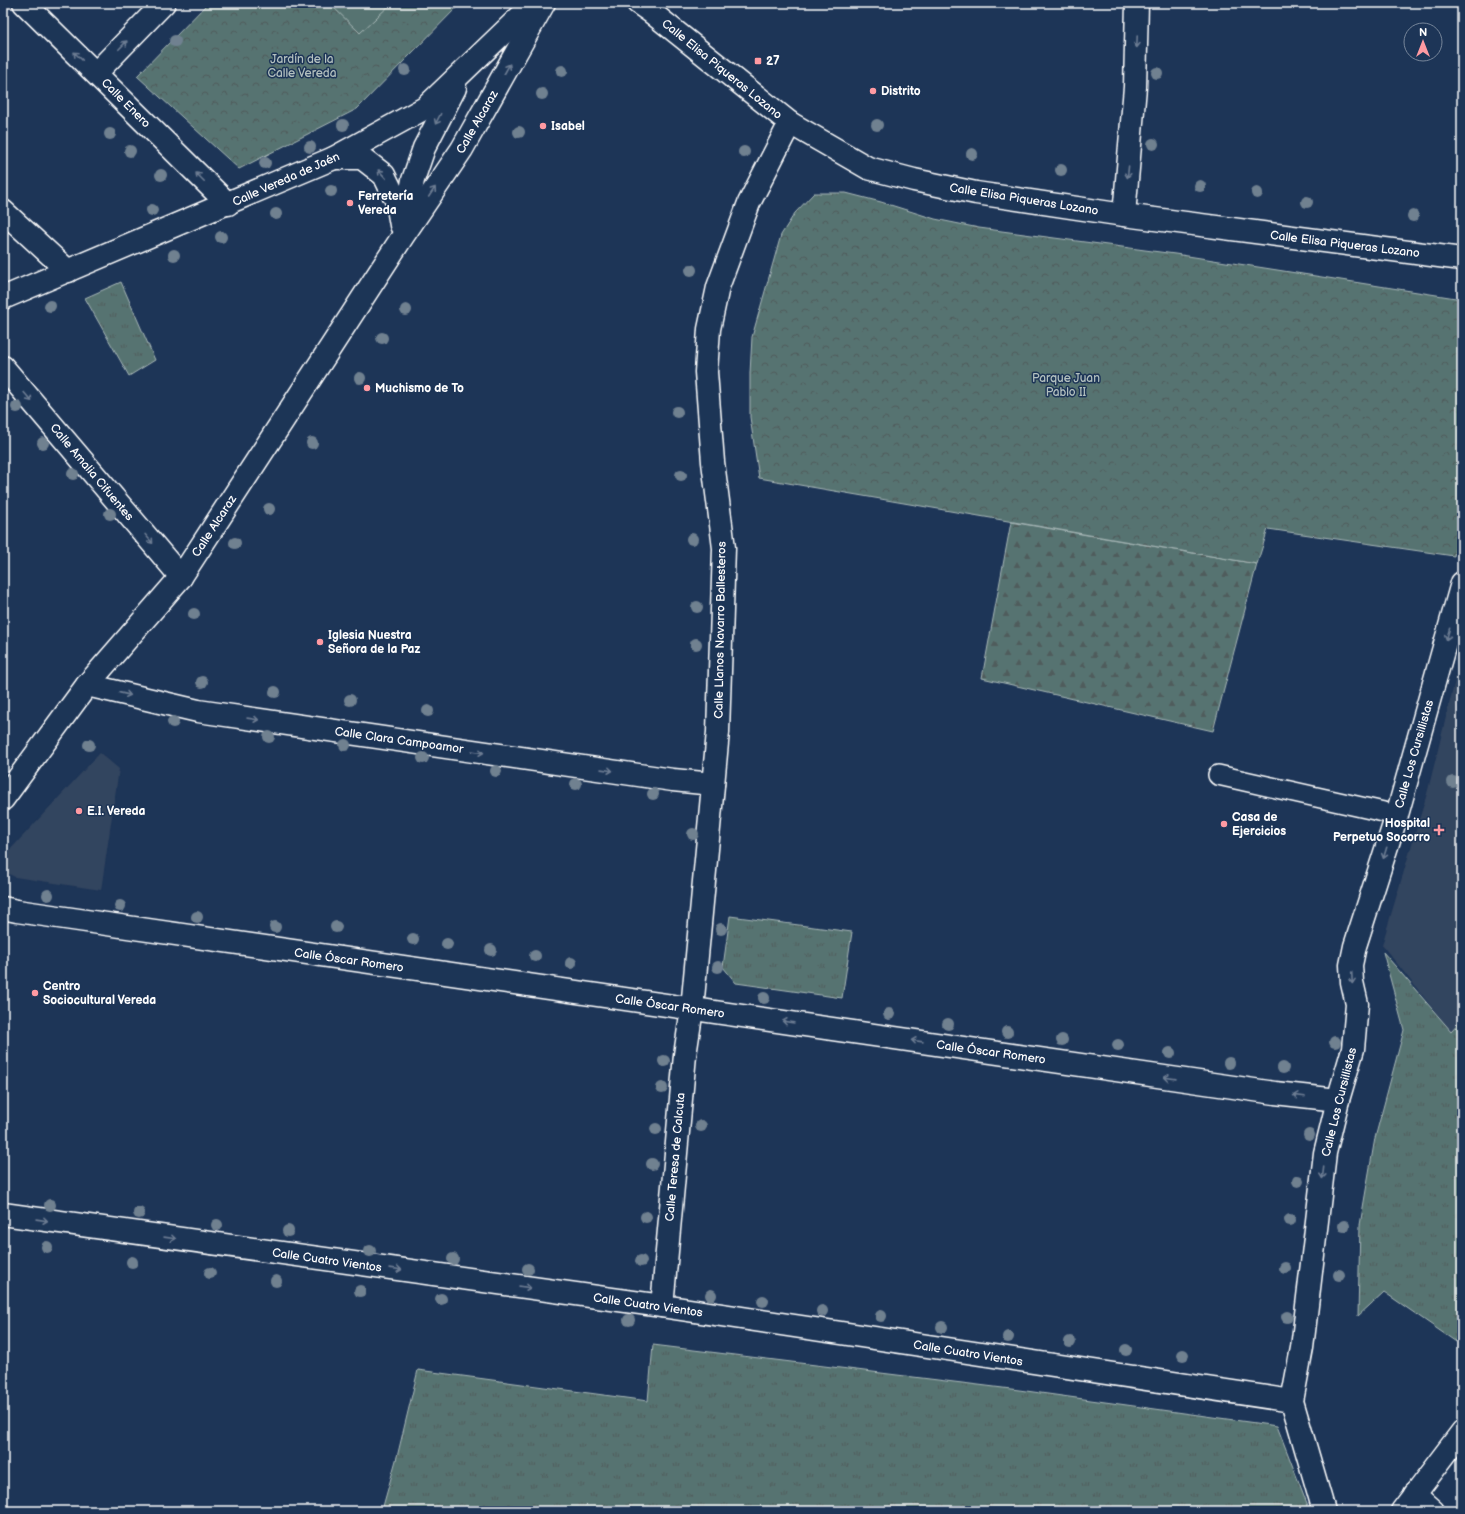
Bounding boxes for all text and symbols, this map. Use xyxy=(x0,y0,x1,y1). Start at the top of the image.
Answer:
street label: Calle Elisa Piqueras Lozano xyxy=(658,16,785,123)
north arrow xyxy=(1403,22,1443,62)
text: N xyxy=(1419,26,1427,39)
one-way arrow xyxy=(1133,35,1140,48)
one-way arrow xyxy=(119,40,128,50)
one-way arrow xyxy=(73,51,83,60)
park label: Jardín de la Calle Vereda xyxy=(267,52,337,81)
place label: 27 xyxy=(766,54,780,69)
marker: 27 xyxy=(753,56,763,66)
one-way arrow xyxy=(503,63,511,75)
street label: Calle Enero xyxy=(98,76,154,131)
place label: Distrito xyxy=(881,84,921,99)
marker: Distrito xyxy=(868,86,878,96)
street label: Calle Alcaraz xyxy=(453,88,502,157)
one-way arrow xyxy=(434,113,442,125)
place label: Isabel xyxy=(551,119,585,134)
marker: Isabel xyxy=(538,121,548,131)
street label: Calle Vereda de Jaén xyxy=(230,149,342,210)
one-way arrow xyxy=(1124,165,1132,178)
one-way arrow xyxy=(377,169,386,179)
one-way arrow xyxy=(195,172,205,182)
street label: Calle Elisa Piqueras Lozano xyxy=(948,180,1100,219)
one-way arrow xyxy=(428,187,437,198)
place label: Ferretería Vereda xyxy=(358,189,413,218)
marker: Ferretería Vereda xyxy=(345,198,355,208)
street label: Calle Elisa Piqueras Lozano xyxy=(1269,228,1421,261)
park label: Parque Juan Pablo II xyxy=(1032,371,1100,400)
place label: Muchismo de To xyxy=(375,381,464,396)
marker: Muchismo de To xyxy=(362,383,372,393)
one-way arrow xyxy=(24,392,33,402)
street label: Calle Amalia Cifuentes xyxy=(47,421,137,524)
street label: Calle Alcaraz xyxy=(189,492,240,560)
one-way arrow xyxy=(144,533,153,544)
street label: Calle Llanos Navarro Ballesteros xyxy=(711,541,730,719)
one-way arrow xyxy=(1444,627,1451,640)
place label: Iglesia Nuestra Señora de la Paz xyxy=(328,628,420,657)
marker: Iglesia Nuestra Señora de la Paz xyxy=(315,637,325,647)
one-way arrow xyxy=(118,690,131,698)
street label: Calle Los Cursillistas xyxy=(1392,698,1437,810)
one-way arrow xyxy=(246,715,259,723)
street label: Calle Clara Campoamor xyxy=(334,724,465,757)
one-way arrow xyxy=(471,748,484,756)
one-way arrow xyxy=(600,766,613,774)
place label: E.I. Vereda xyxy=(87,804,146,819)
marker: E.I. Vereda xyxy=(74,806,84,816)
place label: Casa de Ejercicios xyxy=(1232,810,1286,839)
place label: Hospital Perpetuo Socorro xyxy=(1333,816,1430,845)
marker: Casa de Ejercicios xyxy=(1219,819,1229,829)
marker: Hospital Perpetuo Socorro xyxy=(1433,824,1445,836)
one-way arrow xyxy=(1381,846,1388,859)
street label: Calle Óscar Romero xyxy=(293,943,405,976)
one-way arrow xyxy=(1348,971,1355,984)
place label: Centro Sociocultural Vereda xyxy=(43,979,156,1008)
marker: Centro Sociocultural Vereda xyxy=(30,988,40,998)
street label: Calle Óscar Romero xyxy=(614,989,726,1022)
one-way arrow xyxy=(782,1018,795,1026)
street label: Calle Óscar Romero xyxy=(935,1035,1047,1068)
one-way arrow xyxy=(911,1037,924,1045)
street label: Calle Los Cursillistas xyxy=(1319,1046,1360,1158)
one-way arrow xyxy=(1164,1074,1177,1082)
street label: Calle Teresa de Calcuta xyxy=(662,1092,689,1222)
one-way arrow xyxy=(1293,1092,1306,1099)
one-way arrow xyxy=(1319,1166,1326,1179)
one-way arrow xyxy=(35,1216,48,1224)
one-way arrow xyxy=(163,1234,176,1242)
street label: Calle Cuatro Vientos xyxy=(271,1245,383,1276)
one-way arrow xyxy=(389,1265,402,1273)
one-way arrow xyxy=(518,1283,531,1291)
street label: Calle Cuatro Vientos xyxy=(592,1290,704,1321)
street label: Calle Cuatro Vientos xyxy=(912,1337,1024,1370)

